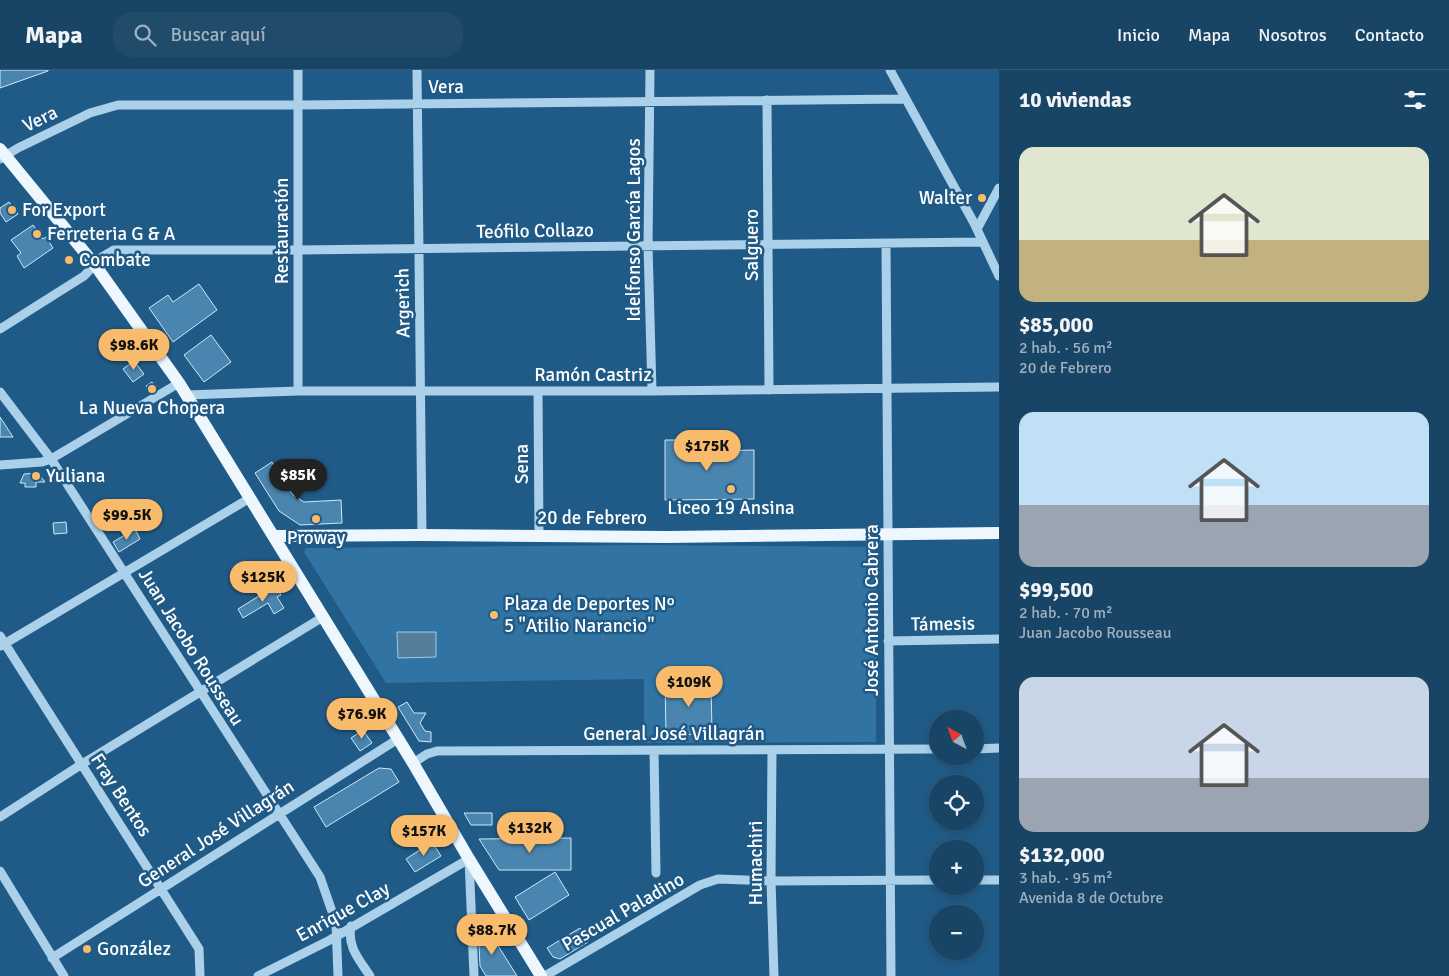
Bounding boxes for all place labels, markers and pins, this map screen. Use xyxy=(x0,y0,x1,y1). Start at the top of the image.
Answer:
place label: Walter xyxy=(919,186,972,210)
marker: Walter xyxy=(976,192,988,204)
place label: For Export xyxy=(22,198,106,222)
marker: For Export xyxy=(6,204,18,216)
place label: Ferreteria G & A xyxy=(47,222,176,246)
marker: Ferreteria G & A xyxy=(31,228,43,240)
place label: Combate xyxy=(79,248,151,272)
marker: Combate xyxy=(63,254,75,266)
pin: $98.6K xyxy=(93,328,175,371)
marker: La Nueva Chopera xyxy=(146,383,158,395)
place label: La Nueva Chopera xyxy=(79,396,225,420)
pin: $175K xyxy=(672,430,742,472)
pin: $85K xyxy=(268,458,328,501)
place label: Yuliana xyxy=(46,464,105,488)
marker: Yuliana xyxy=(30,470,42,482)
marker: Liceo 19 Ansina xyxy=(725,483,737,495)
place label: Liceo 19 Ansina xyxy=(667,496,795,520)
pin: $99.5K xyxy=(86,498,168,541)
marker: Proway xyxy=(310,513,322,525)
place label: Proway xyxy=(287,526,345,550)
pin: $125K xyxy=(228,560,298,603)
place label: Plaza de Deportes Nº 5 "Atilio Narancio" xyxy=(504,592,675,638)
marker: Plaza de Deportes Nº 5 "Atilio Narancio" xyxy=(488,609,500,621)
pin: $109K xyxy=(654,666,724,708)
pin: $76.9K xyxy=(321,698,403,740)
pin: $132K xyxy=(495,812,565,854)
pin: $157K xyxy=(389,814,459,857)
pin: $88.7K xyxy=(451,914,533,956)
place label: González xyxy=(97,937,171,961)
marker: González xyxy=(81,943,93,955)

